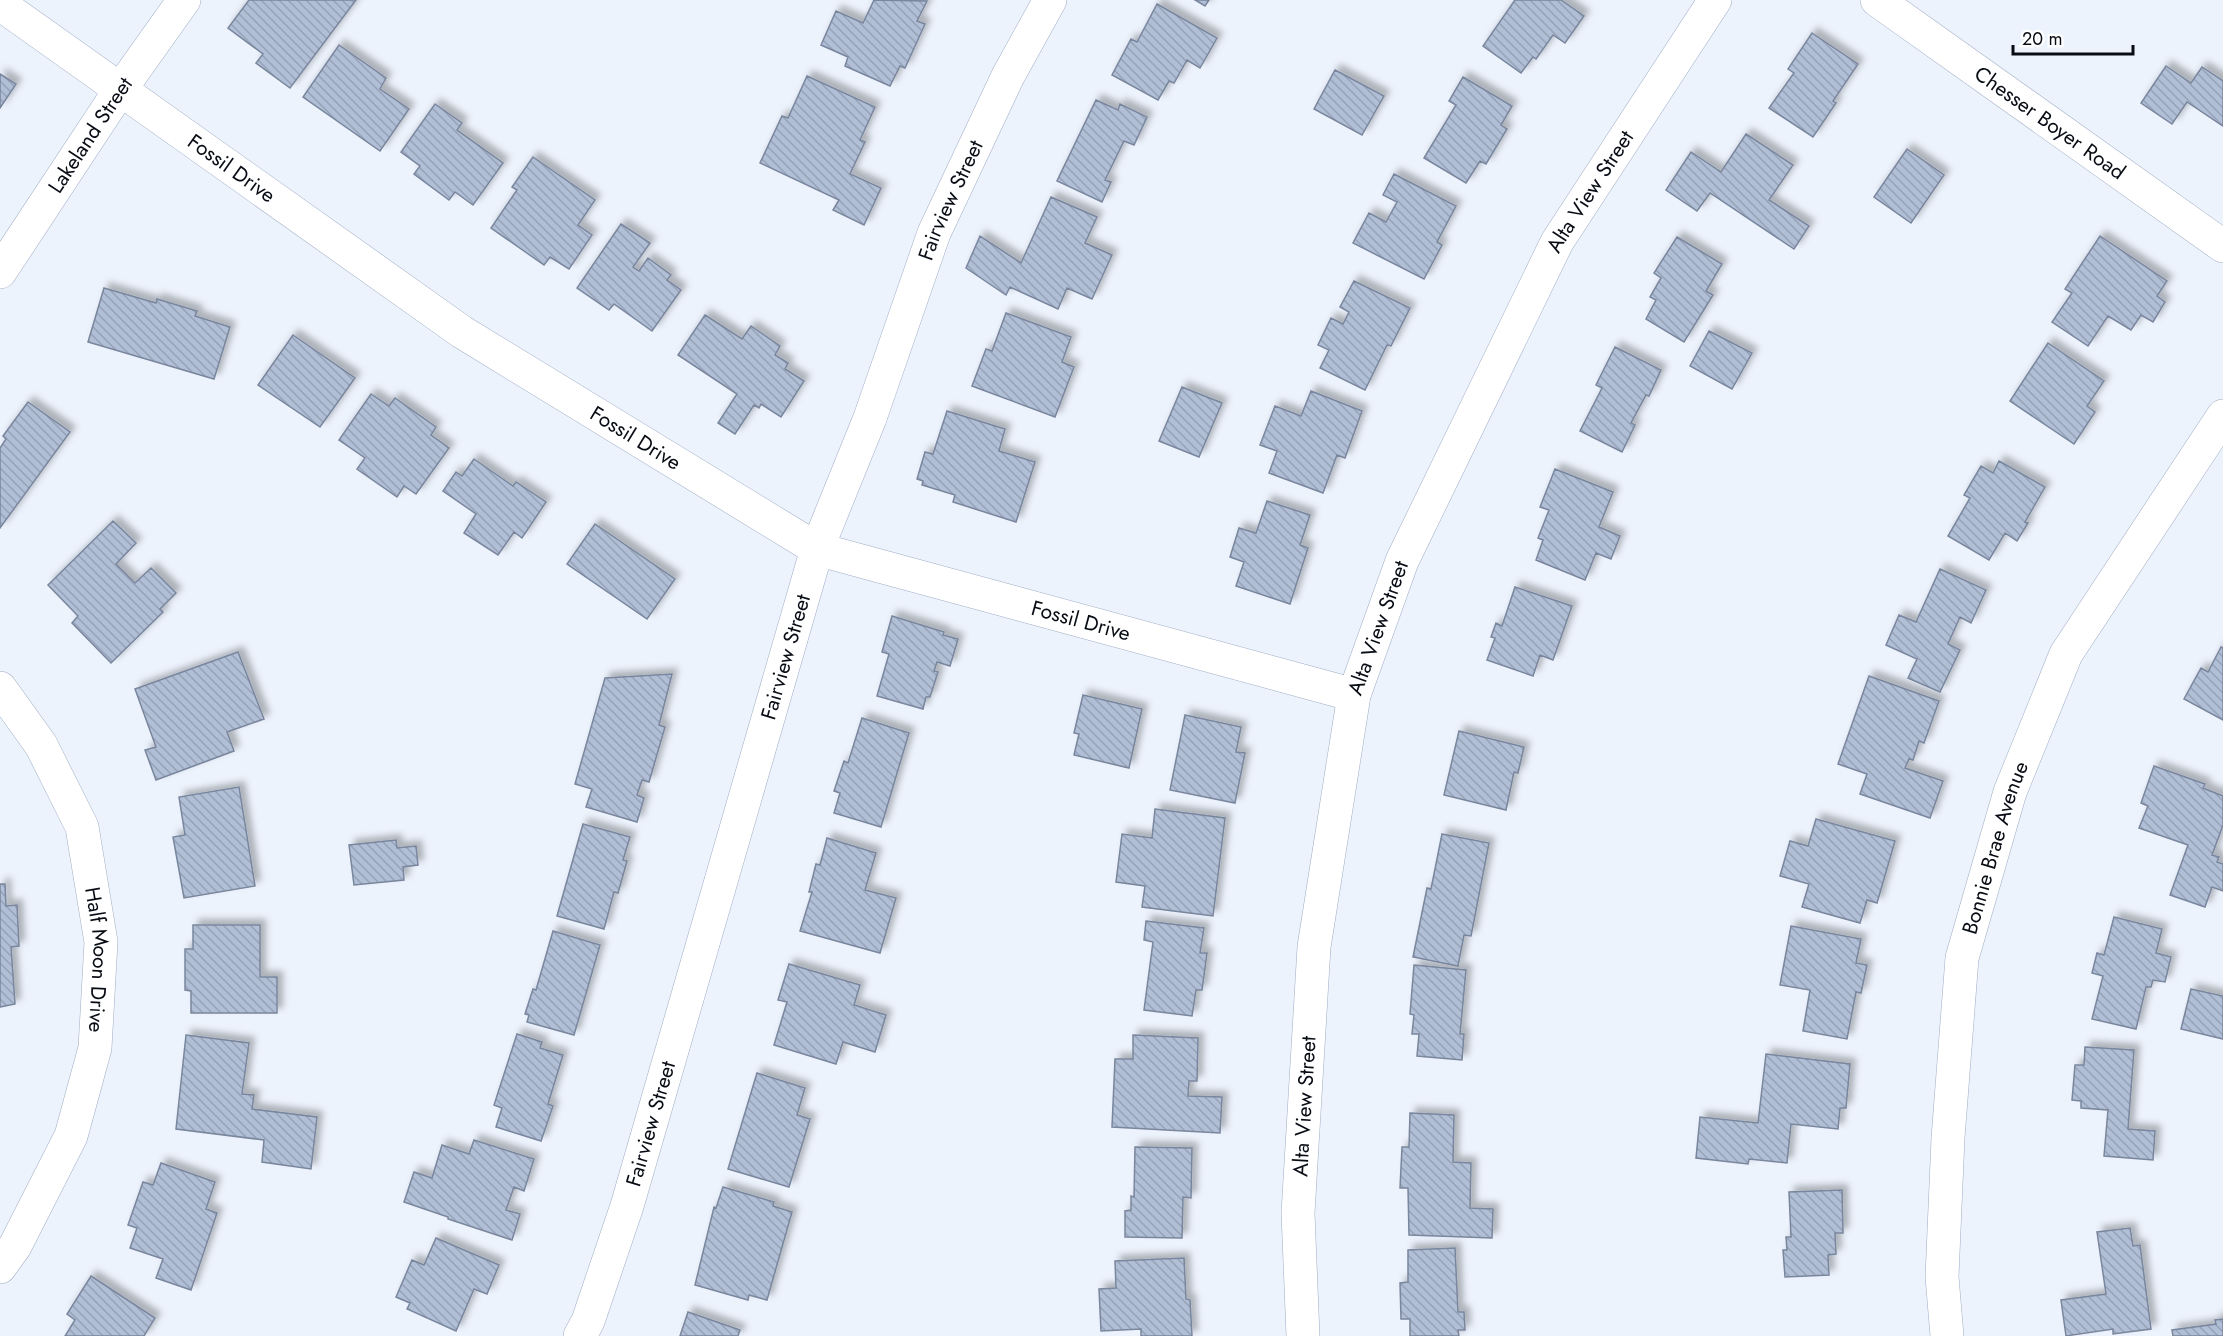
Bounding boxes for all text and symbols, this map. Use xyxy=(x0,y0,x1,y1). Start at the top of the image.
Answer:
scale bar xyxy=(2013,18,2133,56)
text: 20 m xyxy=(2022,26,2062,52)
street label: Chesser Boyer Road xyxy=(1968,59,2131,187)
street label: Lakeland Street xyxy=(41,71,140,199)
street label: Alta View Street xyxy=(1539,124,1641,258)
street label: Fossil Drive xyxy=(181,127,282,210)
street label: Fairview Street xyxy=(911,135,991,264)
street label: Fossil Drive xyxy=(584,399,687,477)
street label: Alta View Street xyxy=(1340,557,1416,699)
street label: Fairview Street xyxy=(753,591,818,723)
street label: Fossil Drive xyxy=(1028,593,1134,649)
street label: Bonnie Brae Avenue xyxy=(1955,756,2036,938)
street label: Half Moon Drive xyxy=(77,885,116,1034)
street label: Alta View Street xyxy=(1285,1035,1324,1177)
street label: Fairview Street xyxy=(618,1058,683,1190)

